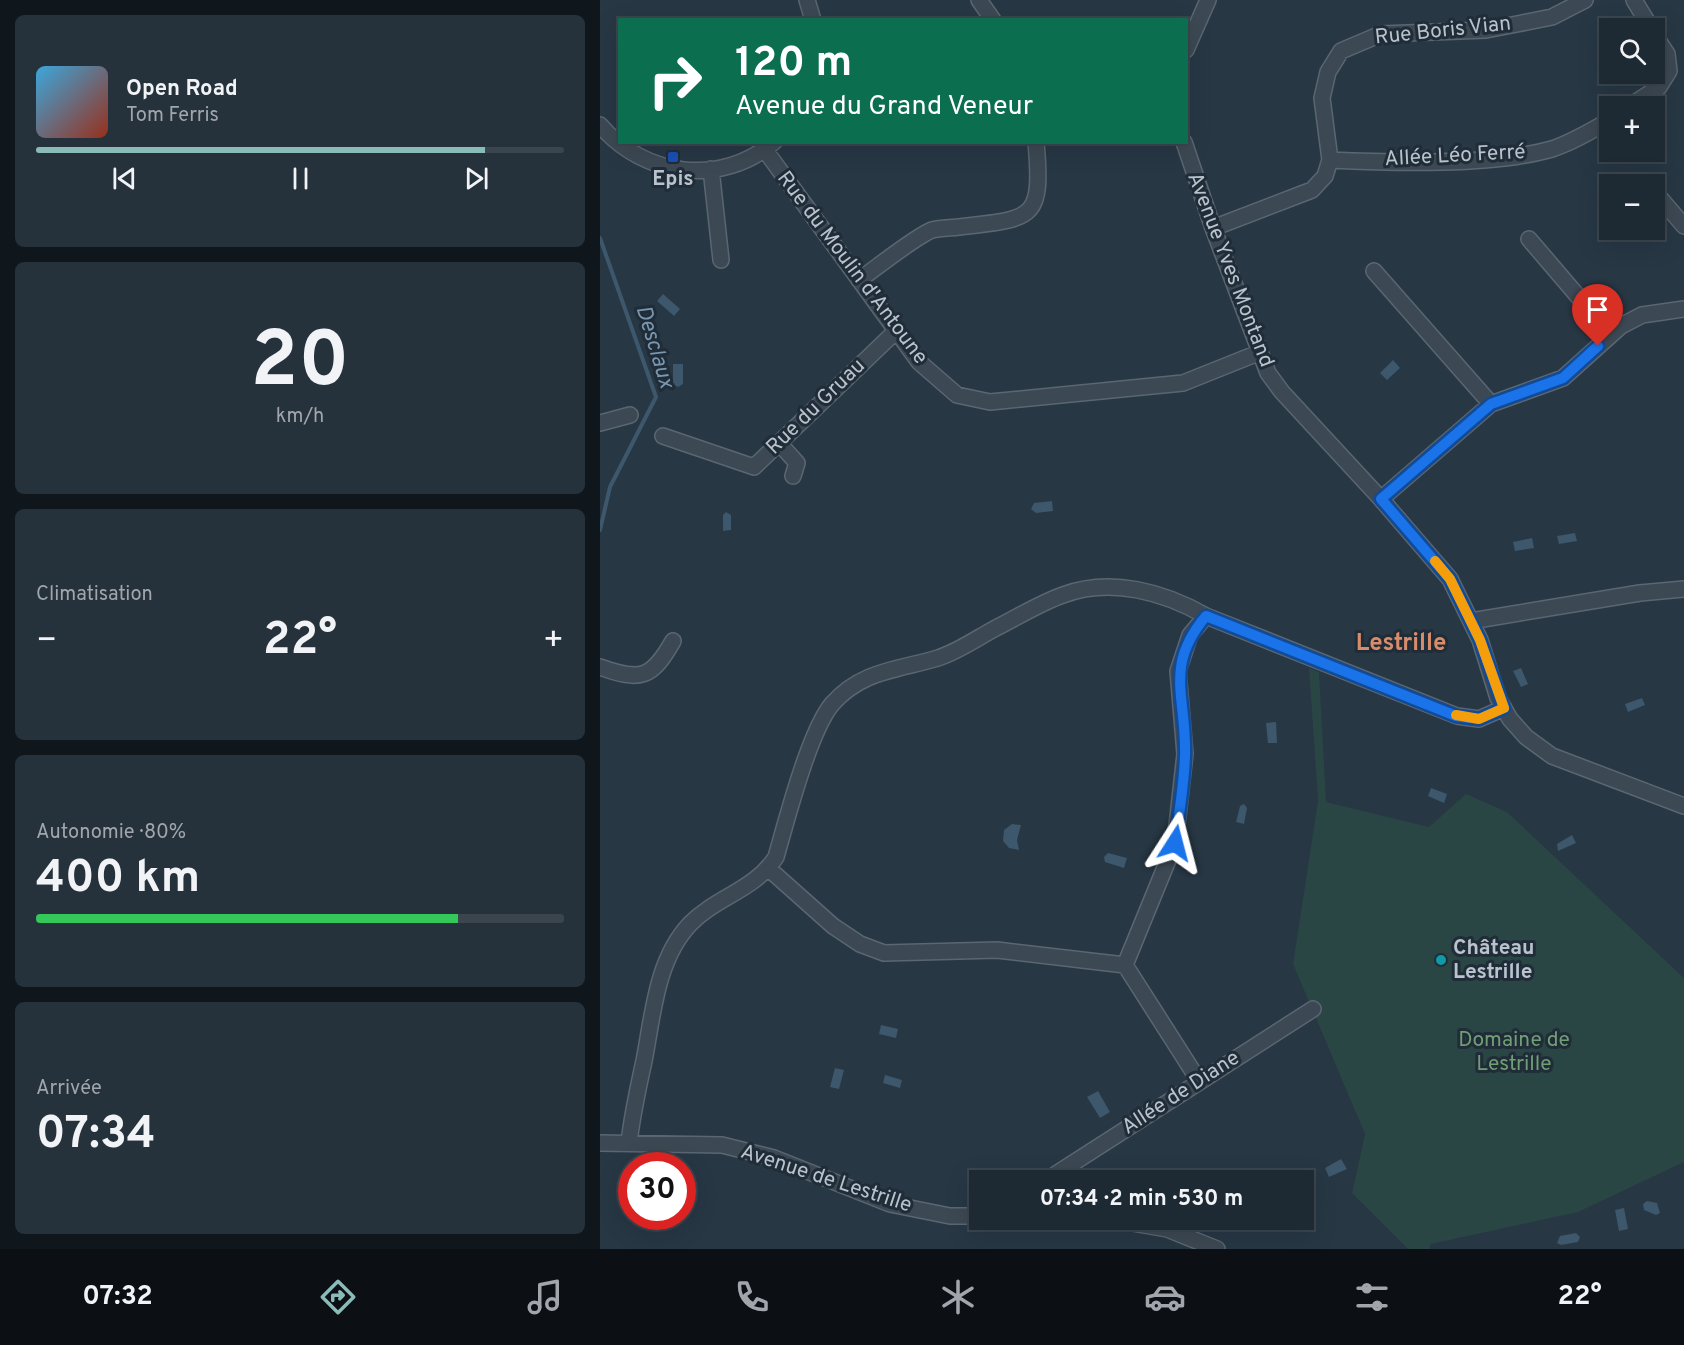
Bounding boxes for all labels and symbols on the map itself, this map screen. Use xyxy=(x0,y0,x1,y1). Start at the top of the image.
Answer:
street label: Rue Boris Vian xyxy=(1374,10,1512,52)
street label: Allée Léo Ferré xyxy=(1384,139,1526,173)
marker: Epis xyxy=(666,150,680,164)
place label: Epis xyxy=(652,166,694,193)
street label: Rue du Moulin d'Antoune xyxy=(770,166,934,370)
street label: Avenue Yves Montand xyxy=(1180,169,1280,371)
pin xyxy=(1572,284,1623,346)
water label: Desclaux xyxy=(629,302,680,393)
street label: Rue du Gruau xyxy=(761,353,871,461)
district label: Lestrille xyxy=(1356,629,1446,659)
position arrow xyxy=(1143,811,1207,875)
place label: Château Lestrille xyxy=(1453,935,1534,986)
marker: Château Lestrille xyxy=(1434,953,1448,967)
park label: Domaine de Lestrille xyxy=(1458,1027,1570,1078)
street label: Allée de Diane xyxy=(1117,1045,1245,1141)
street label: Avenue de Lestrille xyxy=(737,1139,915,1219)
speed limit sign: 30 xyxy=(618,1152,696,1230)

